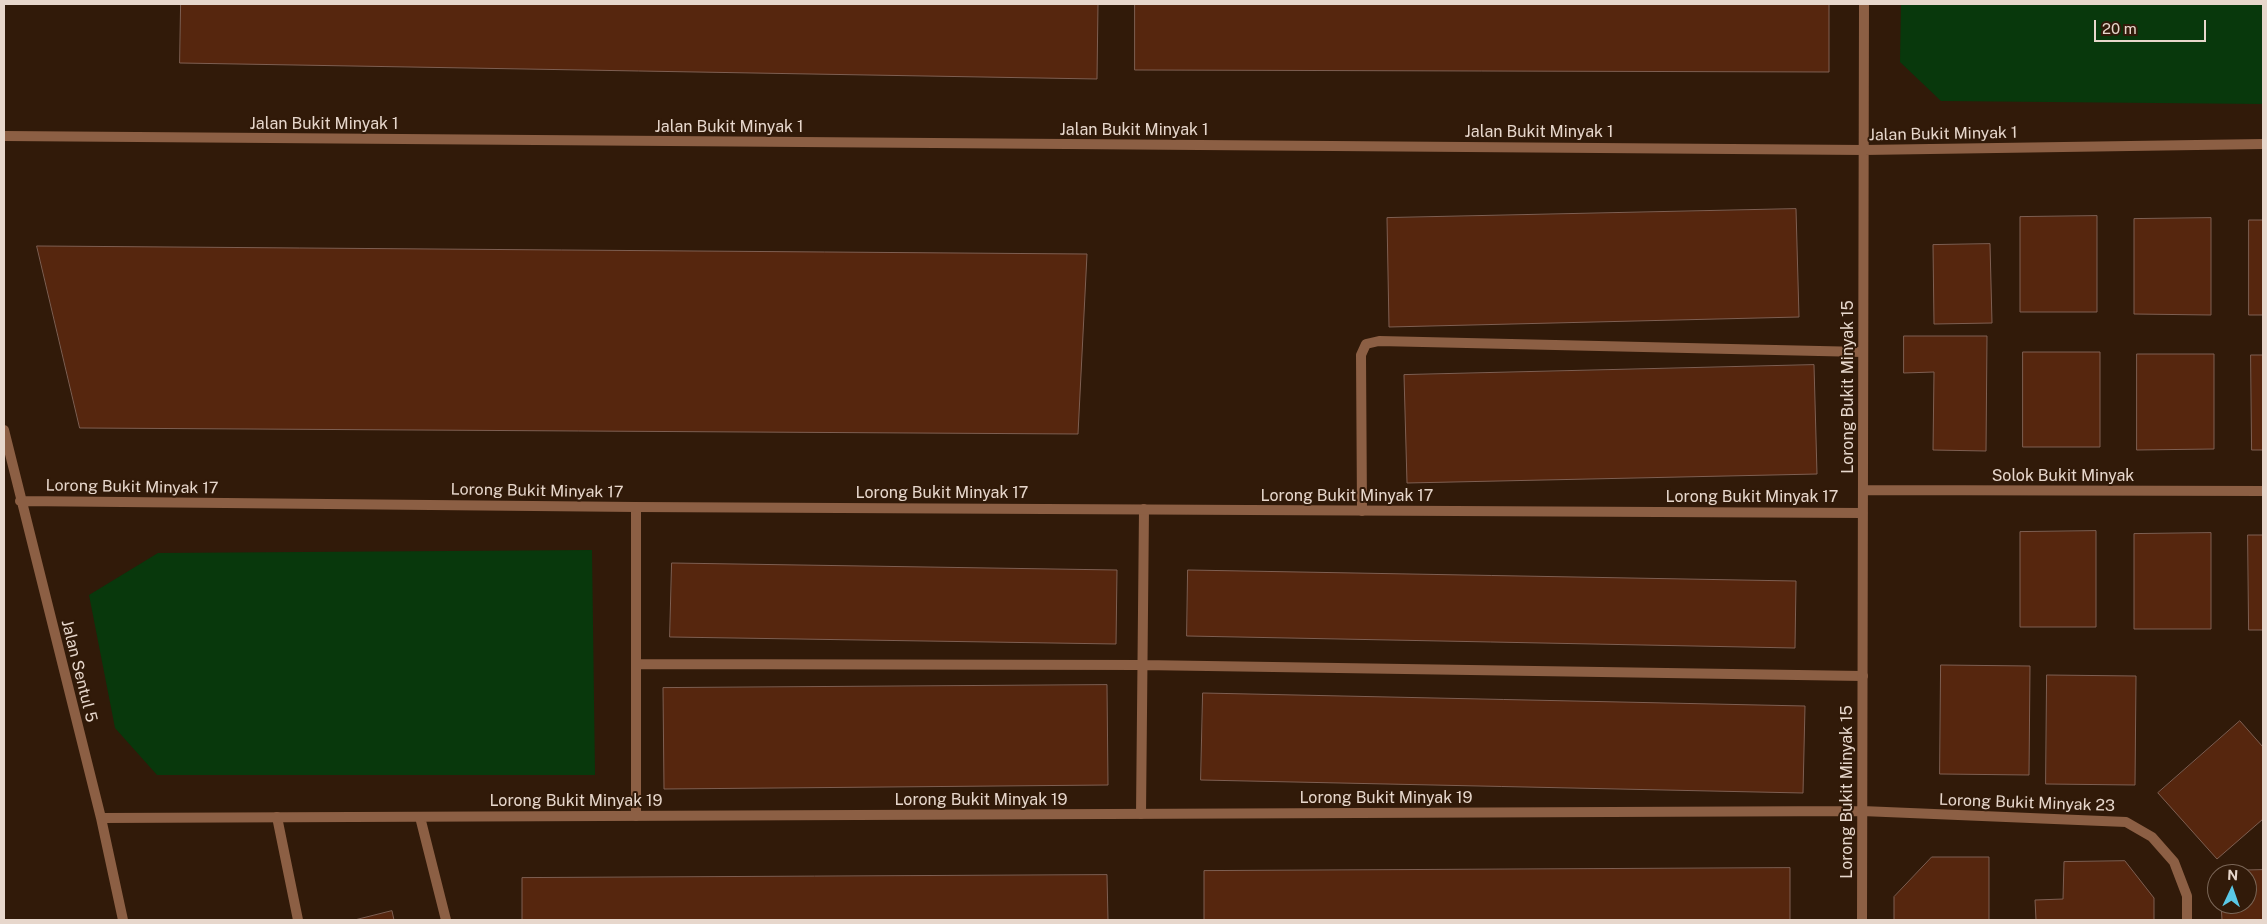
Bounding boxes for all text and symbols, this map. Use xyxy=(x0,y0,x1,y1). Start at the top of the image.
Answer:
scale bar xyxy=(2097,10,2210,42)
text: 20 m xyxy=(2102,20,2137,37)
street label: Jalan Bukit Minyak 1 xyxy=(250,114,398,134)
street label: Jalan Bukit Minyak 1 xyxy=(655,117,803,137)
street label: Jalan Bukit Minyak 1 xyxy=(1060,120,1208,140)
street label: Jalan Bukit Minyak 1 xyxy=(1465,122,1613,142)
street label: Jalan Bukit Minyak 1 xyxy=(1868,123,2018,145)
street label: Lorong Bukit Minyak 15 xyxy=(1838,300,1858,474)
street label: Solok Bukit Minyak xyxy=(1992,466,2134,486)
street label: Lorong Bukit Minyak 17 xyxy=(45,476,219,498)
street label: Lorong Bukit Minyak 17 xyxy=(450,480,624,502)
street label: Lorong Bukit Minyak 17 xyxy=(856,483,1028,503)
street label: Lorong Bukit Minyak 17 xyxy=(1261,486,1433,506)
street label: Lorong Bukit Minyak 17 xyxy=(1666,487,1838,507)
street label: Jalan Sentul 5 xyxy=(57,618,101,724)
street label: Lorong Bukit Minyak 15 xyxy=(1837,705,1857,879)
street label: Lorong Bukit Minyak 19 xyxy=(1299,788,1473,808)
street label: Lorong Bukit Minyak 19 xyxy=(894,790,1068,810)
street label: Lorong Bukit Minyak 23 xyxy=(1939,790,2115,816)
street label: Lorong Bukit Minyak 19 xyxy=(489,791,663,811)
north arrow xyxy=(2207,864,2257,914)
text: N xyxy=(2227,867,2239,883)

